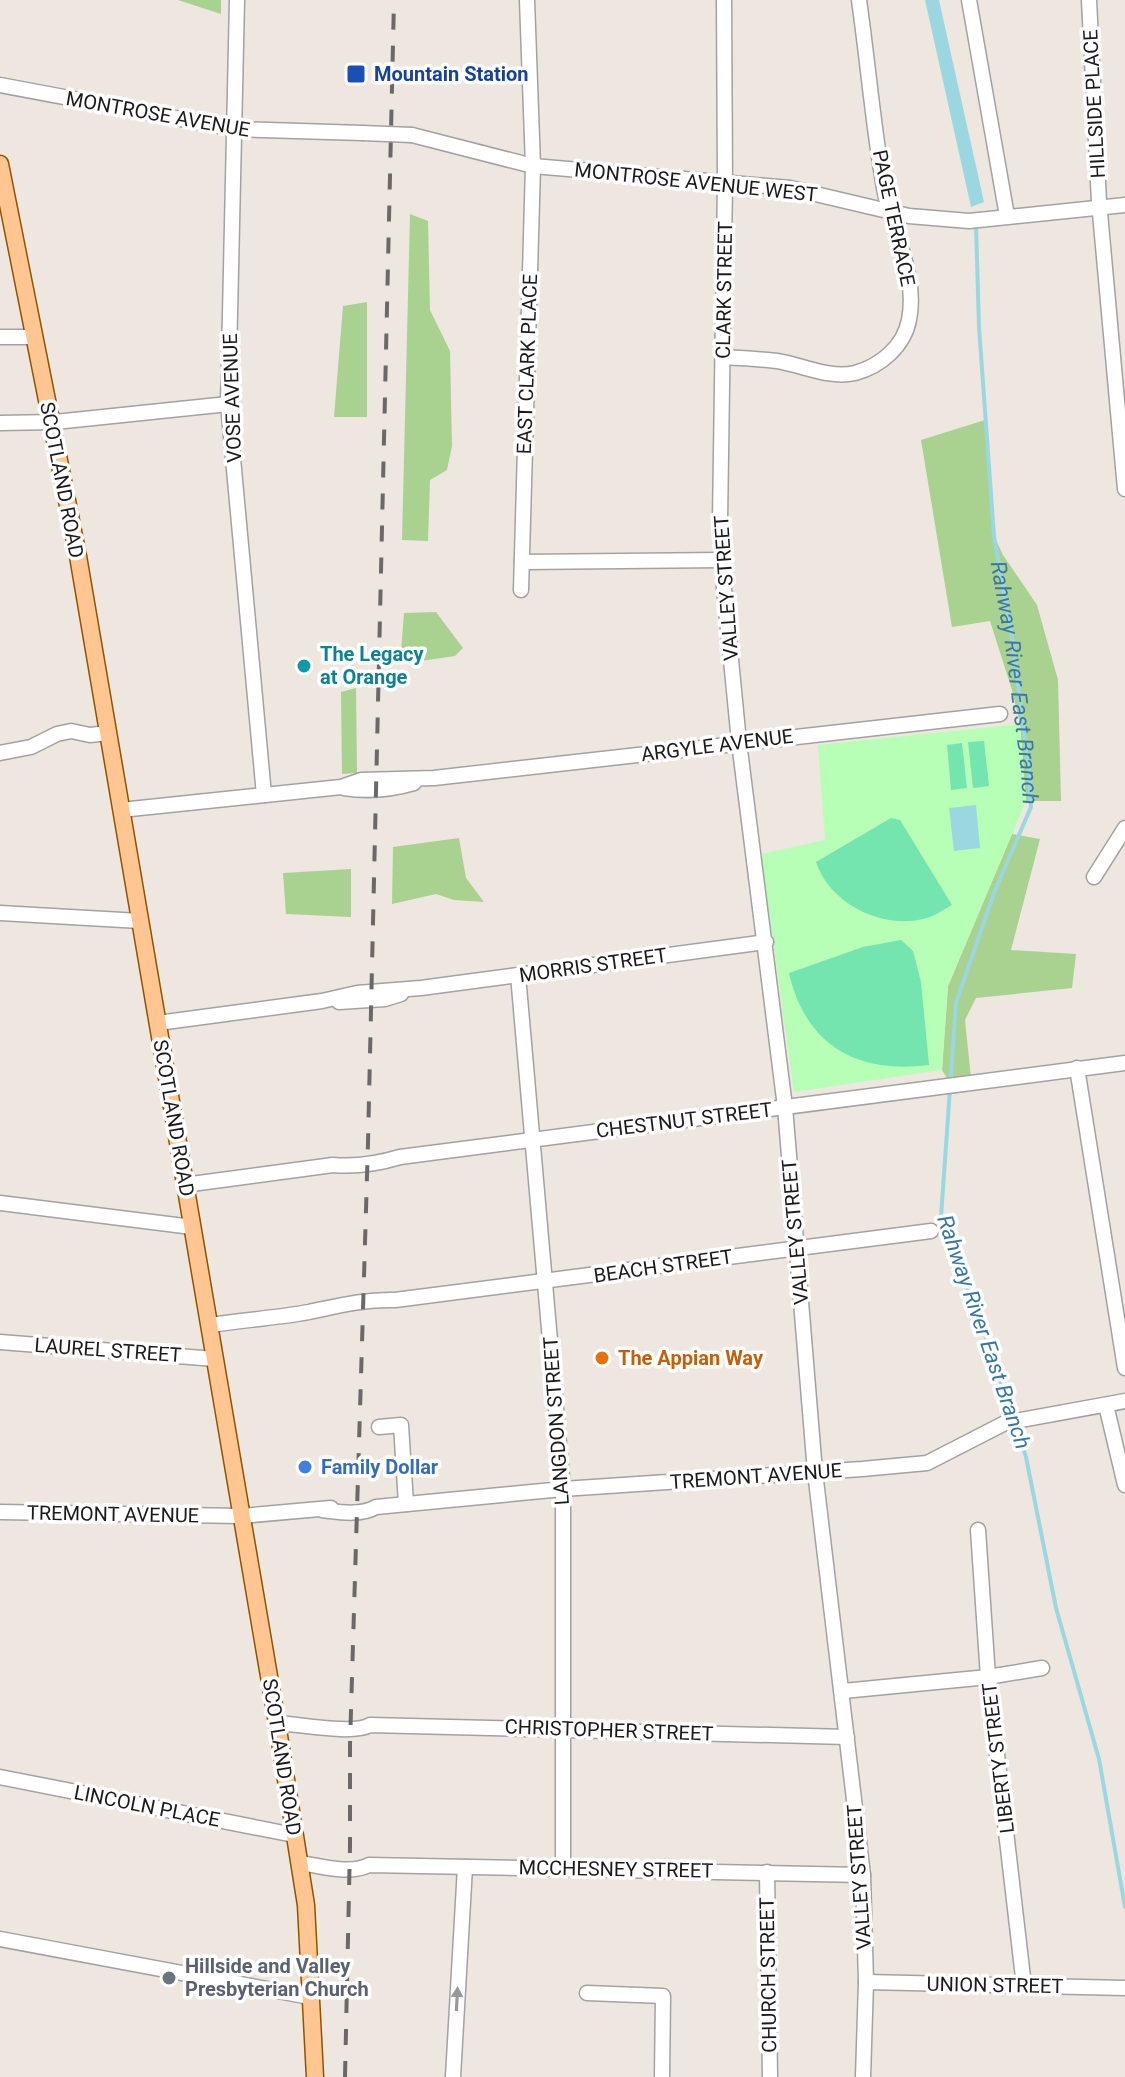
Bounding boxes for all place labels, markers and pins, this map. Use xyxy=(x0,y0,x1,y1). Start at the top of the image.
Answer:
place label: Mountain Station xyxy=(374,62,529,86)
marker: Mountain Station xyxy=(345,63,367,85)
place label: The Legacy at Orange xyxy=(320,642,425,689)
marker: The Legacy at Orange xyxy=(295,657,313,675)
place label: The Appian Way xyxy=(618,1346,764,1370)
marker: The Appian Way xyxy=(593,1349,611,1367)
place label: Family Dollar xyxy=(321,1455,439,1479)
marker: Family Dollar xyxy=(296,1458,314,1476)
place label: Hillside and Valley Presbyterian Church xyxy=(185,1954,369,2001)
marker: Hillside and Valley Presbyterian Church xyxy=(160,1969,178,1987)

